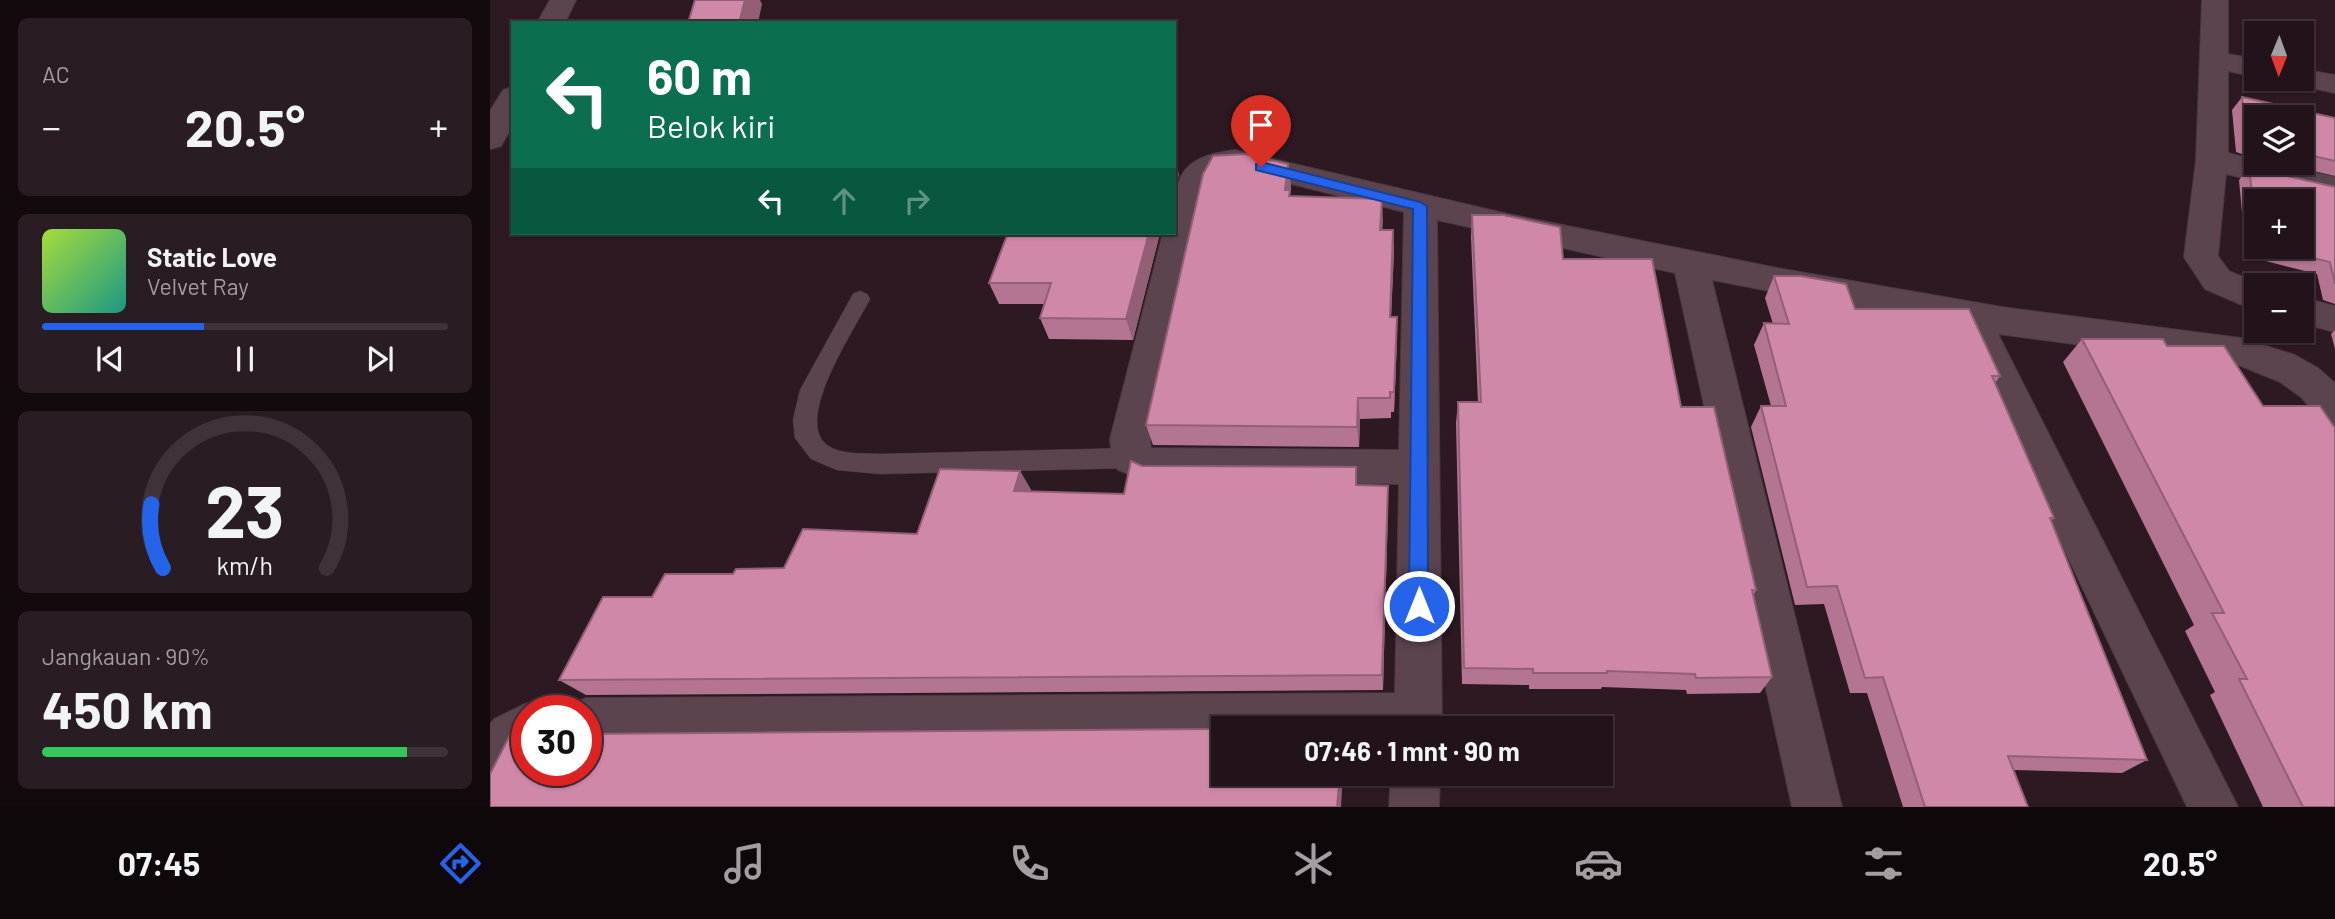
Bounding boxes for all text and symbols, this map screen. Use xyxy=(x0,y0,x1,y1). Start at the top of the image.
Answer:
north arrow xyxy=(2244,21,2314,91)
map controls xyxy=(2244,21,2314,343)
text: 60 m xyxy=(647,46,752,105)
icon: left xyxy=(532,49,623,140)
text: AC xyxy=(42,60,70,88)
text: 20.5° xyxy=(185,95,305,157)
pin xyxy=(1231,95,1291,167)
text: − xyxy=(42,103,61,149)
text: + xyxy=(429,103,448,149)
button: layers xyxy=(2244,105,2314,175)
text: Belok kiri xyxy=(647,106,775,144)
icon: arrive xyxy=(1242,106,1280,144)
icon: left xyxy=(752,182,790,220)
icon: ahead xyxy=(825,182,863,220)
icon: right xyxy=(898,182,936,220)
button: + xyxy=(2244,189,2314,259)
text: Static Love xyxy=(147,241,277,272)
text: Velvet Ray xyxy=(147,272,249,300)
button: − xyxy=(2244,273,2314,343)
icon: previous xyxy=(91,340,129,378)
icon: pause xyxy=(226,340,264,378)
icon: next xyxy=(361,340,399,378)
text: 23 xyxy=(205,465,285,553)
text: km/h xyxy=(217,549,273,579)
position arrow xyxy=(1382,569,1456,643)
text: Jangkauan · 90% xyxy=(42,642,210,670)
text: 450 km xyxy=(42,677,213,739)
speed limit sign: 30 xyxy=(511,695,602,786)
text: 07:46 · 1 mnt · 90 m xyxy=(1304,735,1520,766)
icon: directions xyxy=(436,839,485,888)
icon: music xyxy=(720,839,769,888)
icon: phone xyxy=(1005,839,1054,888)
icon: climate xyxy=(1289,839,1338,888)
icon: car xyxy=(1574,839,1623,888)
icon: filters xyxy=(1859,839,1908,888)
text: 07:45 xyxy=(118,844,200,882)
text: 20.5° xyxy=(2143,844,2217,882)

